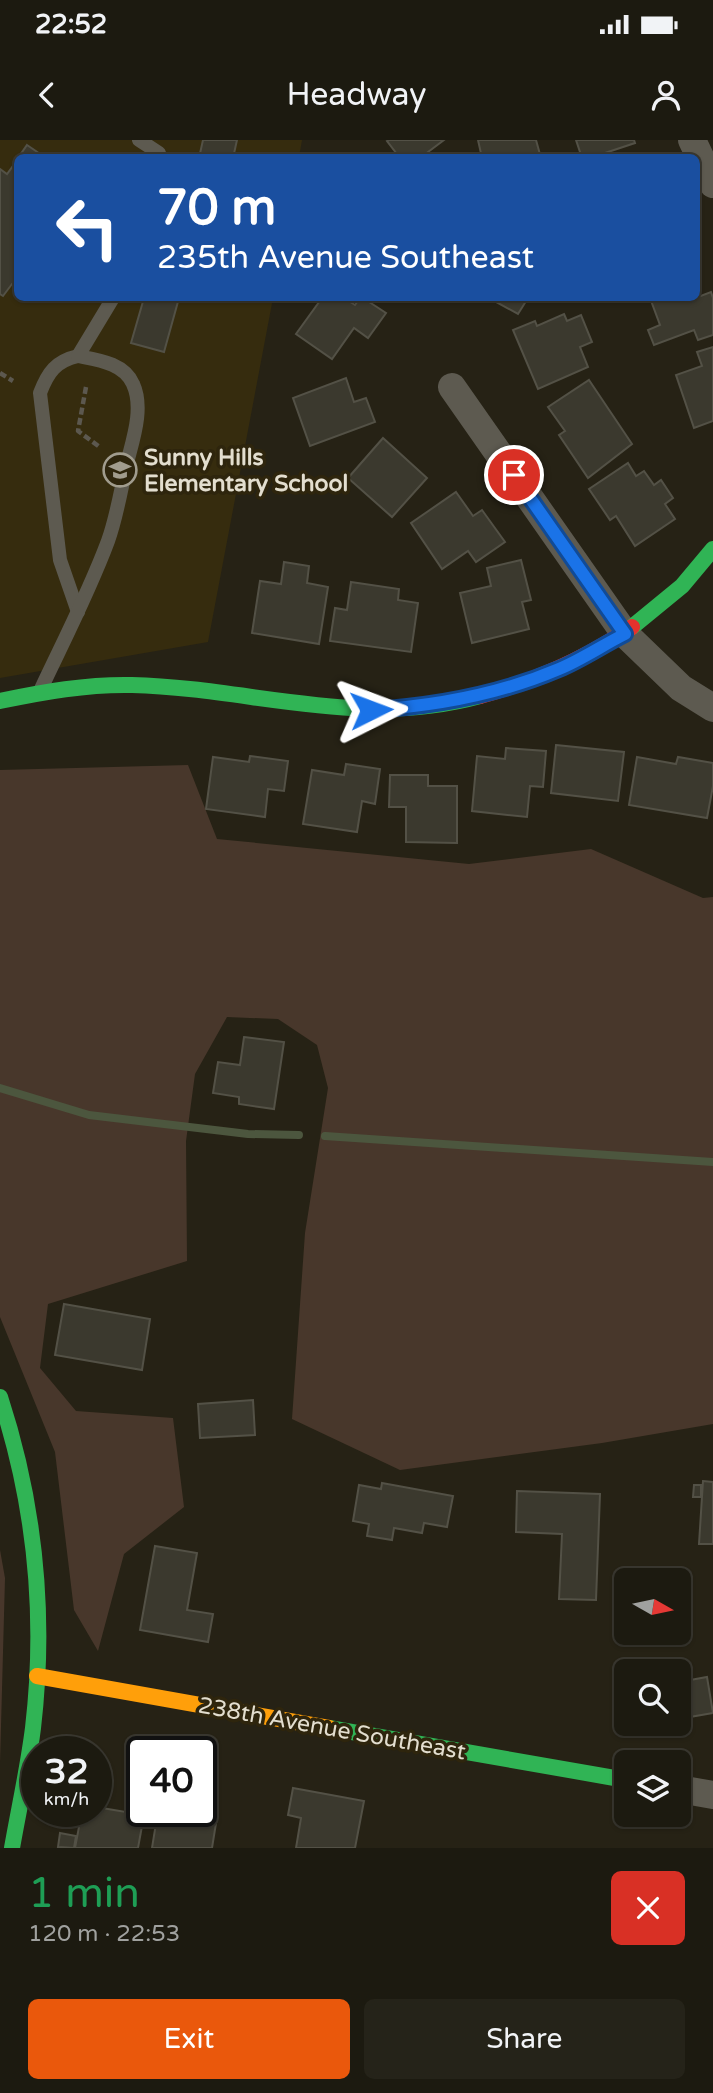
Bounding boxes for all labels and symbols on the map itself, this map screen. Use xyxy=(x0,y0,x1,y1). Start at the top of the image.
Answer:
place label: Sunny Hills Elementary School xyxy=(144,444,348,498)
pin xyxy=(484,445,544,505)
school or university icon: Sunny Hills Elementary School xyxy=(101,451,139,489)
position arrow xyxy=(334,673,408,747)
north arrow xyxy=(614,1568,691,1645)
street label: 238th Avenue Southeast xyxy=(196,1692,468,1766)
speed limit sign: 40 xyxy=(126,1736,217,1827)

